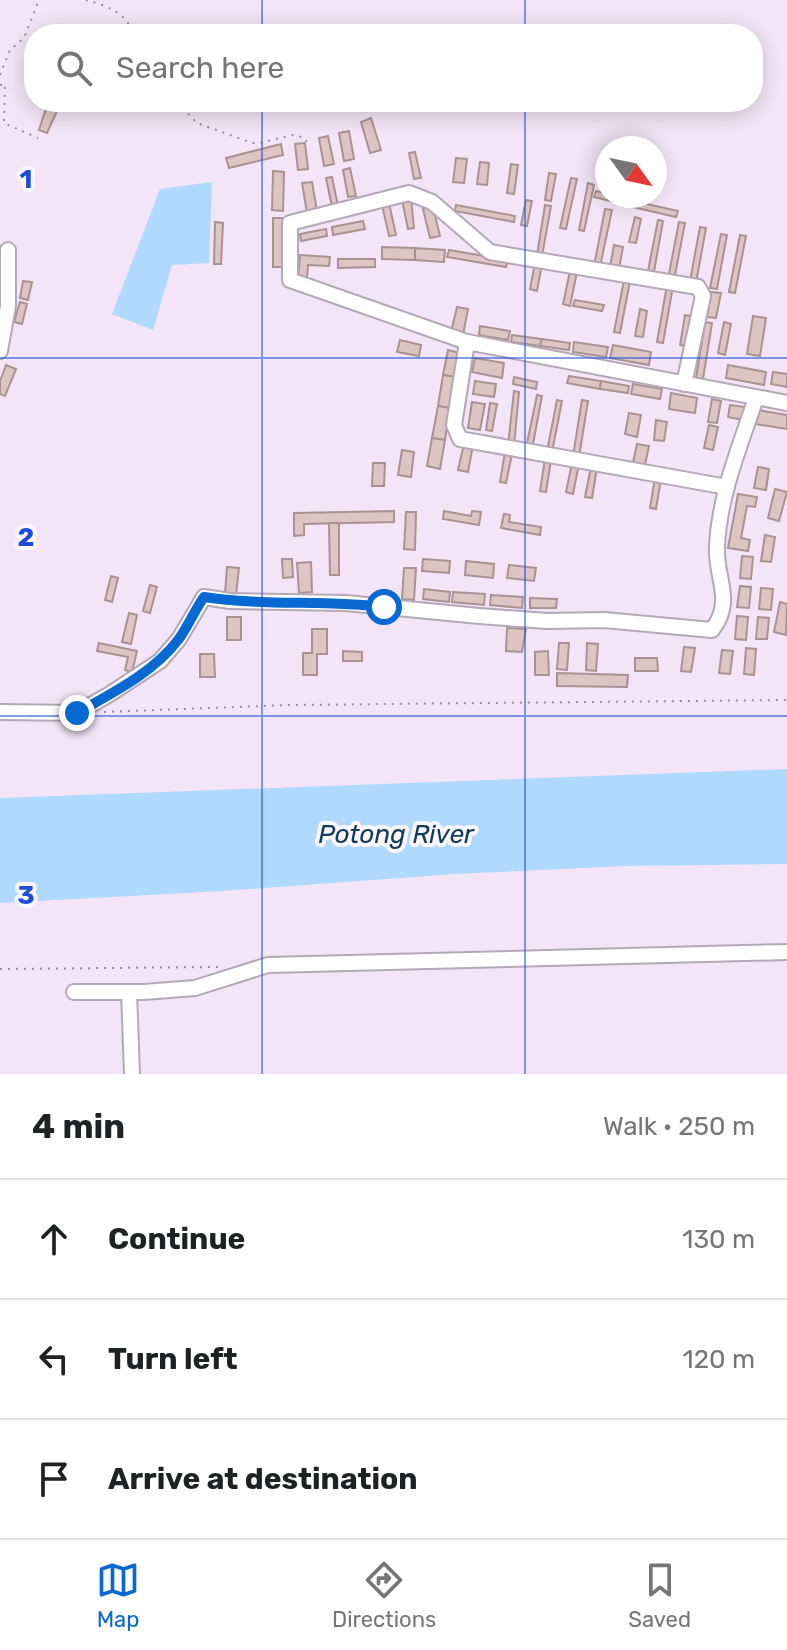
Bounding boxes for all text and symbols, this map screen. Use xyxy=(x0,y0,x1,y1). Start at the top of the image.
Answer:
search box xyxy=(24,24,763,112)
icon: search xyxy=(52,46,96,90)
text: Search here xyxy=(116,50,284,86)
north arrow xyxy=(595,136,667,208)
text: 1 xyxy=(20,164,32,195)
text: 2 xyxy=(18,522,34,553)
route start xyxy=(366,589,402,625)
route end xyxy=(59,695,95,731)
water label: Potong River xyxy=(318,819,475,850)
text: 3 xyxy=(17,880,35,911)
text: 4 min xyxy=(32,1106,125,1147)
text: Walk · 250 m xyxy=(603,1111,755,1142)
icon: ahead xyxy=(32,1217,76,1261)
text: Continue xyxy=(108,1221,245,1257)
text: 130 m xyxy=(682,1224,755,1255)
icon: left xyxy=(32,1337,76,1381)
text: Turn left xyxy=(108,1341,238,1377)
text: 120 m xyxy=(683,1344,755,1375)
icon: arrive xyxy=(32,1457,76,1501)
text: Arrive at destination xyxy=(108,1461,418,1497)
tab: Map xyxy=(96,1558,140,1633)
tab: Directions xyxy=(332,1558,436,1633)
tab: Saved xyxy=(628,1558,691,1633)

